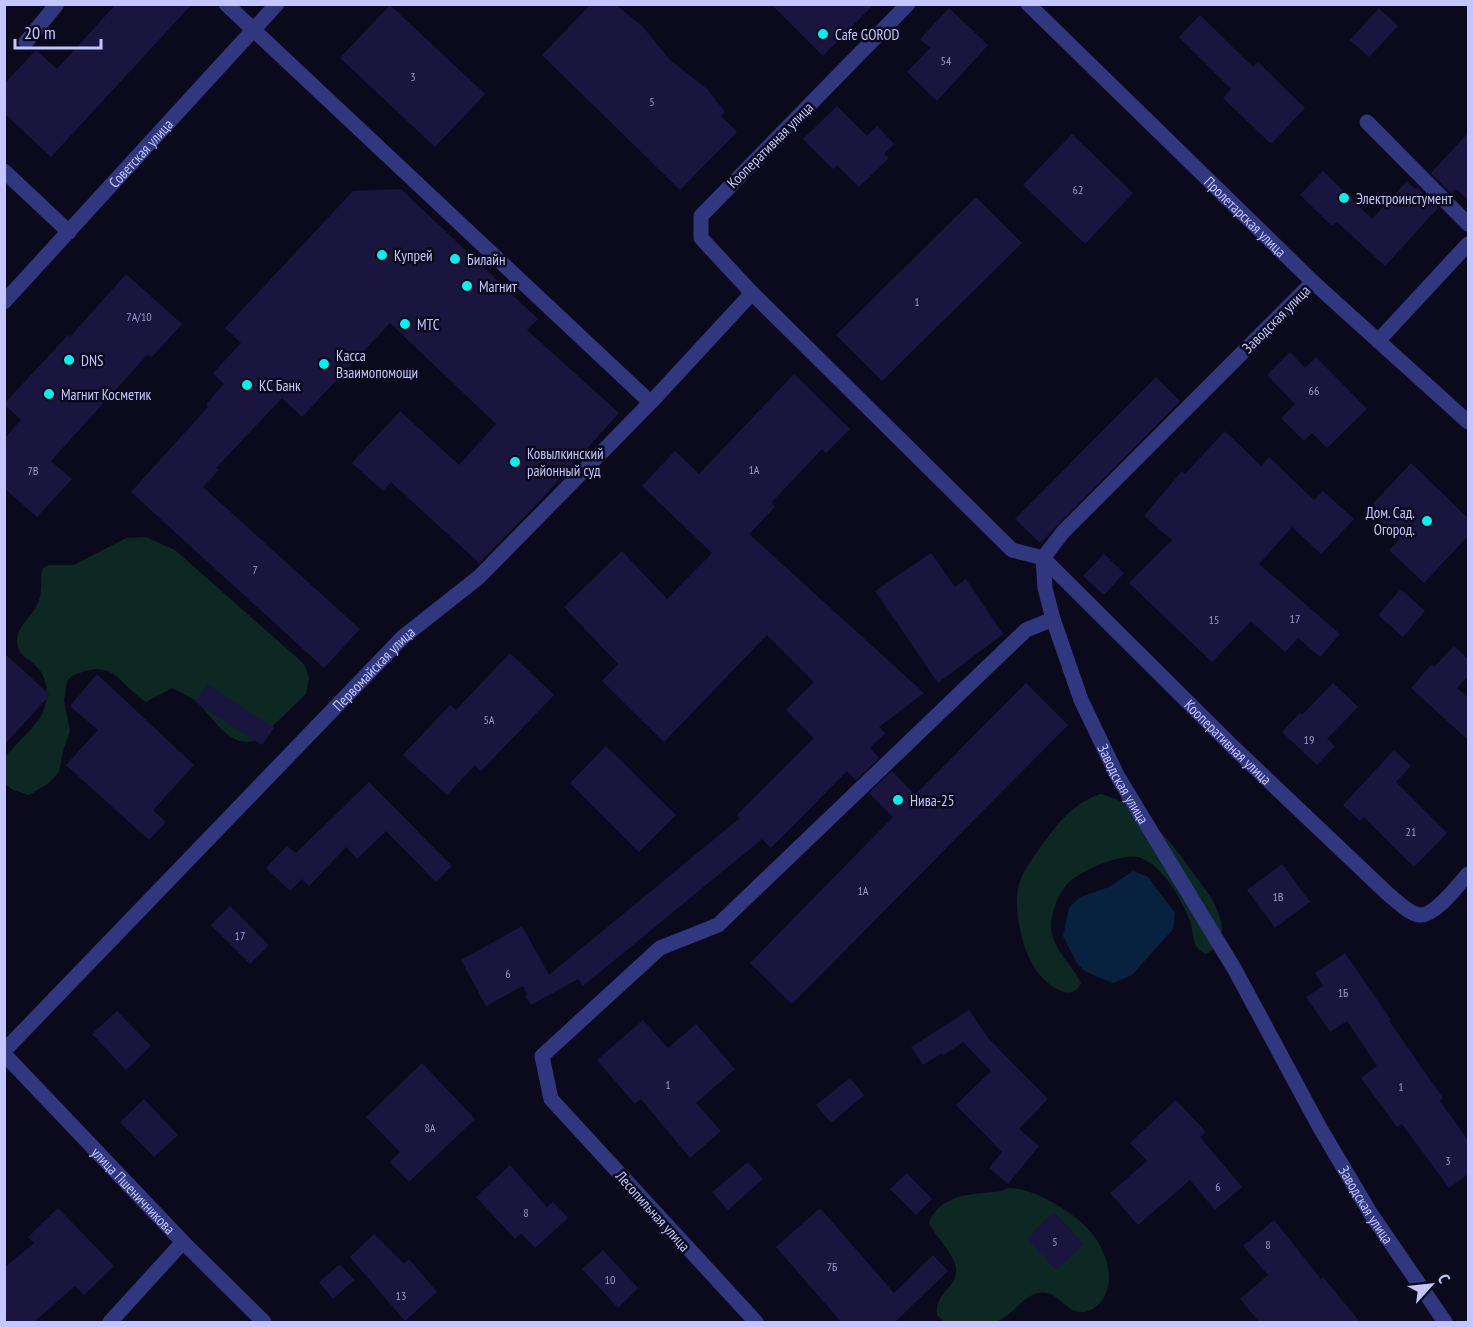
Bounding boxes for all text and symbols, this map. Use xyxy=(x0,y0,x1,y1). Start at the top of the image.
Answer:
scale bar xyxy=(15,12,100,50)
text: 20 m xyxy=(24,21,56,44)
place label: Cafe GOROD xyxy=(835,25,899,44)
marker: Cafe GOROD xyxy=(816,27,830,41)
house number: 54 xyxy=(941,53,952,68)
house number: 3 xyxy=(410,69,416,84)
house number: 5 xyxy=(649,94,655,109)
street label: Кооперативная улица xyxy=(723,98,817,192)
street label: Советская улица xyxy=(104,115,177,191)
street label: Пролетарская улица xyxy=(1201,172,1291,261)
house number: 62 xyxy=(1073,182,1083,197)
place label: Электроинстумент xyxy=(1356,189,1453,208)
marker: Электроинстумент xyxy=(1337,191,1351,205)
place label: Купрей xyxy=(394,246,433,265)
marker: Купрей xyxy=(375,248,389,262)
place label: Билайн xyxy=(467,250,505,269)
marker: Билайн xyxy=(448,252,462,266)
place label: Магнит xyxy=(479,277,517,296)
marker: Магнит xyxy=(460,279,474,293)
street label: Заводская улица xyxy=(1238,281,1314,357)
house number: 1 xyxy=(914,294,920,309)
house number: 7А/10 xyxy=(126,309,152,324)
place label: МТС xyxy=(417,315,440,334)
marker: МТС xyxy=(398,317,412,331)
place label: Касса Взаимопомощи xyxy=(336,346,418,382)
place label: DNS xyxy=(81,351,103,370)
marker: DNS xyxy=(62,353,76,367)
marker: Касса Взаимопомощи xyxy=(317,357,331,371)
place label: КС Банк xyxy=(259,376,301,395)
marker: КС Банк xyxy=(240,378,254,392)
house number: 66 xyxy=(1309,383,1319,398)
place label: Магнит Косметик xyxy=(61,385,152,404)
marker: Магнит Косметик xyxy=(42,387,56,401)
place label: Ковылкинский районный суд xyxy=(527,444,604,480)
marker: Ковылкинский районный суд xyxy=(508,455,522,469)
house number: 1А xyxy=(748,462,760,477)
house number: 7В xyxy=(27,463,39,478)
place label: Дом. Сад. Огород. xyxy=(1366,503,1415,539)
marker: Дом. Сад. Огород. xyxy=(1420,514,1434,528)
house number: 7 xyxy=(252,562,258,577)
house number: 17 xyxy=(1290,611,1300,626)
house number: 15 xyxy=(1209,612,1219,627)
street label: Первомайская улица xyxy=(328,622,419,714)
street label: Кооперативная улица xyxy=(1181,695,1276,789)
house number: 5А xyxy=(483,712,495,727)
house number: 19 xyxy=(1304,732,1314,747)
street label: Заводская улица xyxy=(1094,741,1153,827)
place label: Нива-25 xyxy=(910,791,955,810)
marker: Нива-25 xyxy=(891,793,905,807)
house number: 21 xyxy=(1406,824,1416,839)
house number: 1А xyxy=(857,883,869,898)
house number: 1В xyxy=(1272,889,1284,904)
house number: 17 xyxy=(235,928,245,943)
house number: 6 xyxy=(505,966,511,981)
house number: 1Б xyxy=(1338,985,1348,1000)
house number: 1 xyxy=(665,1077,671,1092)
house number: 1 xyxy=(1398,1079,1404,1094)
house number: 8А xyxy=(424,1120,436,1135)
street label: улица Пшеничникова xyxy=(88,1143,180,1238)
house number: 3 xyxy=(1445,1153,1451,1168)
street label: Заводская улица xyxy=(1335,1162,1398,1247)
street label: Лесопильная улица xyxy=(611,1166,694,1255)
house number: 6 xyxy=(1215,1179,1221,1194)
house number: 8 xyxy=(523,1205,529,1220)
house number: 5 xyxy=(1052,1234,1058,1249)
house number: 8 xyxy=(1265,1237,1271,1252)
north arrow xyxy=(1401,1255,1461,1315)
house number: 7Б xyxy=(827,1259,837,1274)
text: С xyxy=(1434,1270,1455,1287)
house number: 10 xyxy=(605,1272,615,1287)
house number: 13 xyxy=(396,1288,406,1303)

